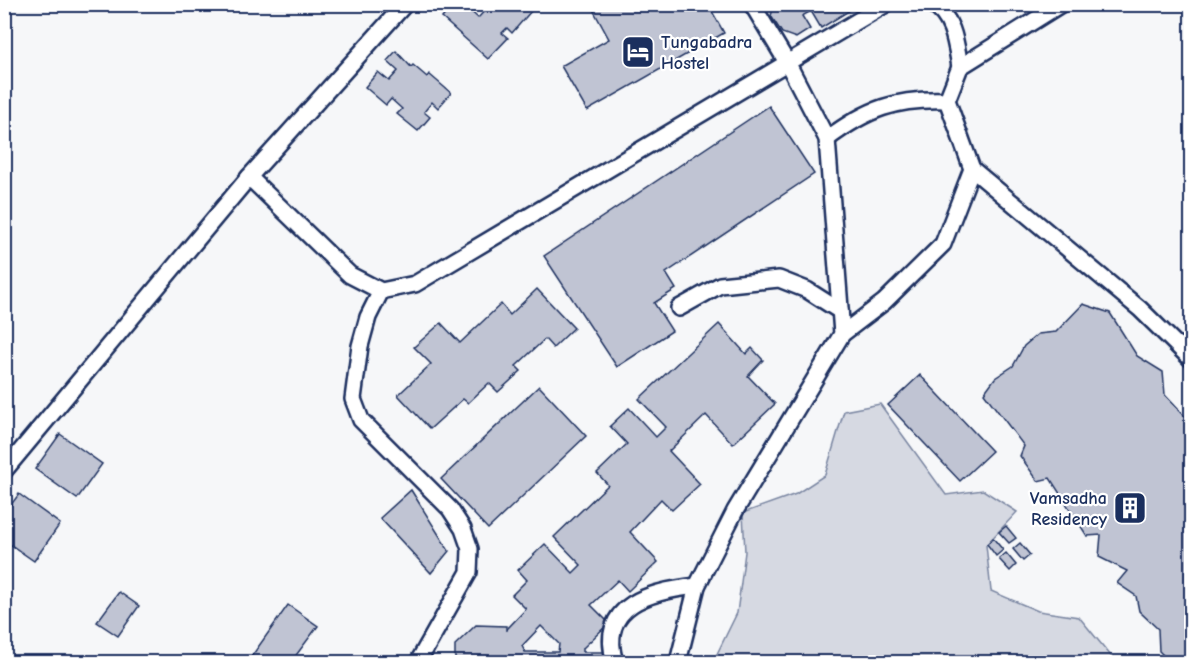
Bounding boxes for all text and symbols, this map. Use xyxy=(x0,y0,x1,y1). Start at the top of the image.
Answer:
place label: Tungabadra Hostel xyxy=(661,32,752,74)
hotel icon: Tungabadra Hostel xyxy=(620,34,656,70)
place label: Vamsadha Residency xyxy=(1030,488,1108,530)
building icon: Vamsadha Residency xyxy=(1112,490,1148,526)

